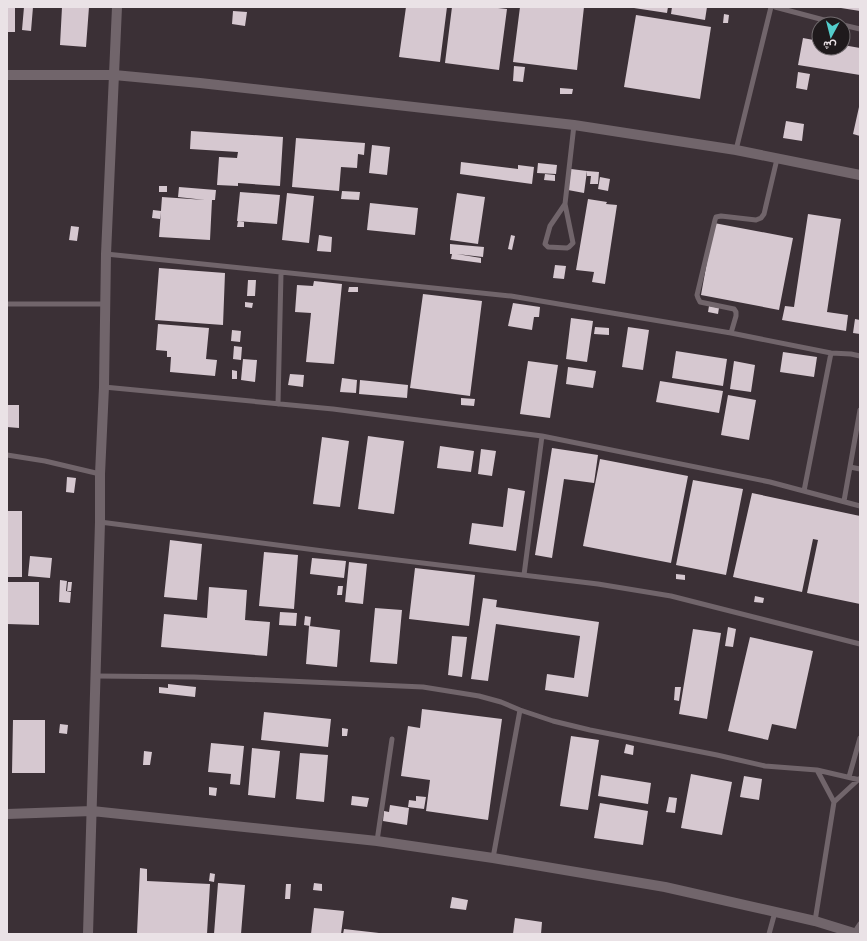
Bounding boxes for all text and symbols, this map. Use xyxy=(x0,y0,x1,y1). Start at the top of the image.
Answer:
north arrow xyxy=(811,16,851,56)
text: ش xyxy=(822,38,837,54)

